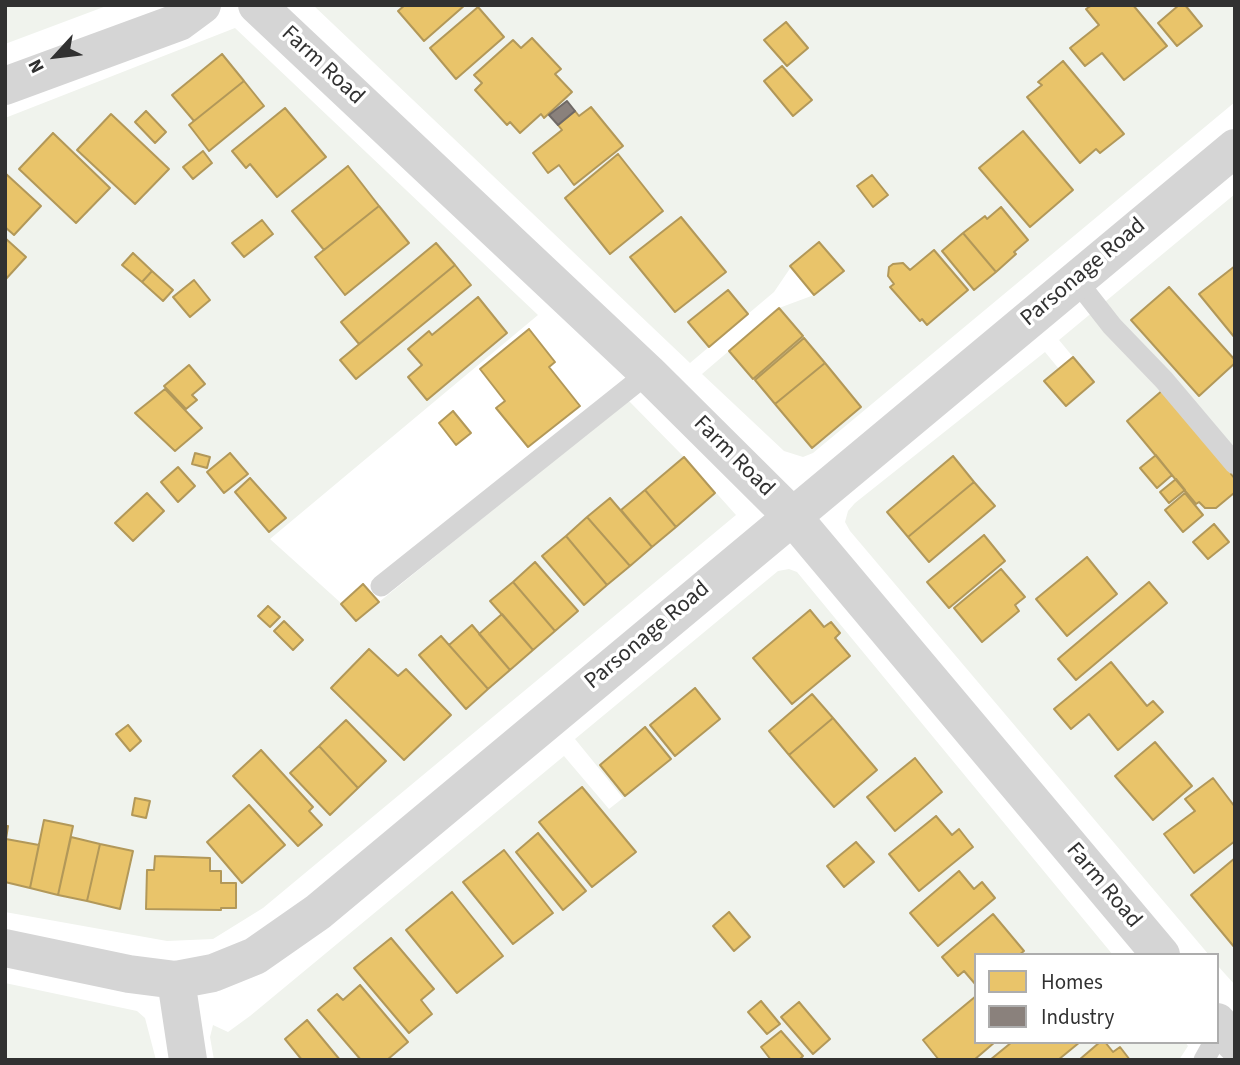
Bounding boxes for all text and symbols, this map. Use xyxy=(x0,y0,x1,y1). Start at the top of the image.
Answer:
north arrow xyxy=(21,21,91,91)
street label: Farm Road xyxy=(275,21,369,111)
text: N xyxy=(22,54,52,78)
street label: Parsonage Road xyxy=(1016,213,1152,333)
street label: Farm Road xyxy=(687,411,779,503)
street label: Parsonage Road xyxy=(580,576,716,696)
street label: Farm Road xyxy=(1059,838,1147,934)
legend xyxy=(974,953,1219,1044)
text: Homes xyxy=(1041,967,1103,997)
text: Industry xyxy=(1041,1002,1114,1032)

